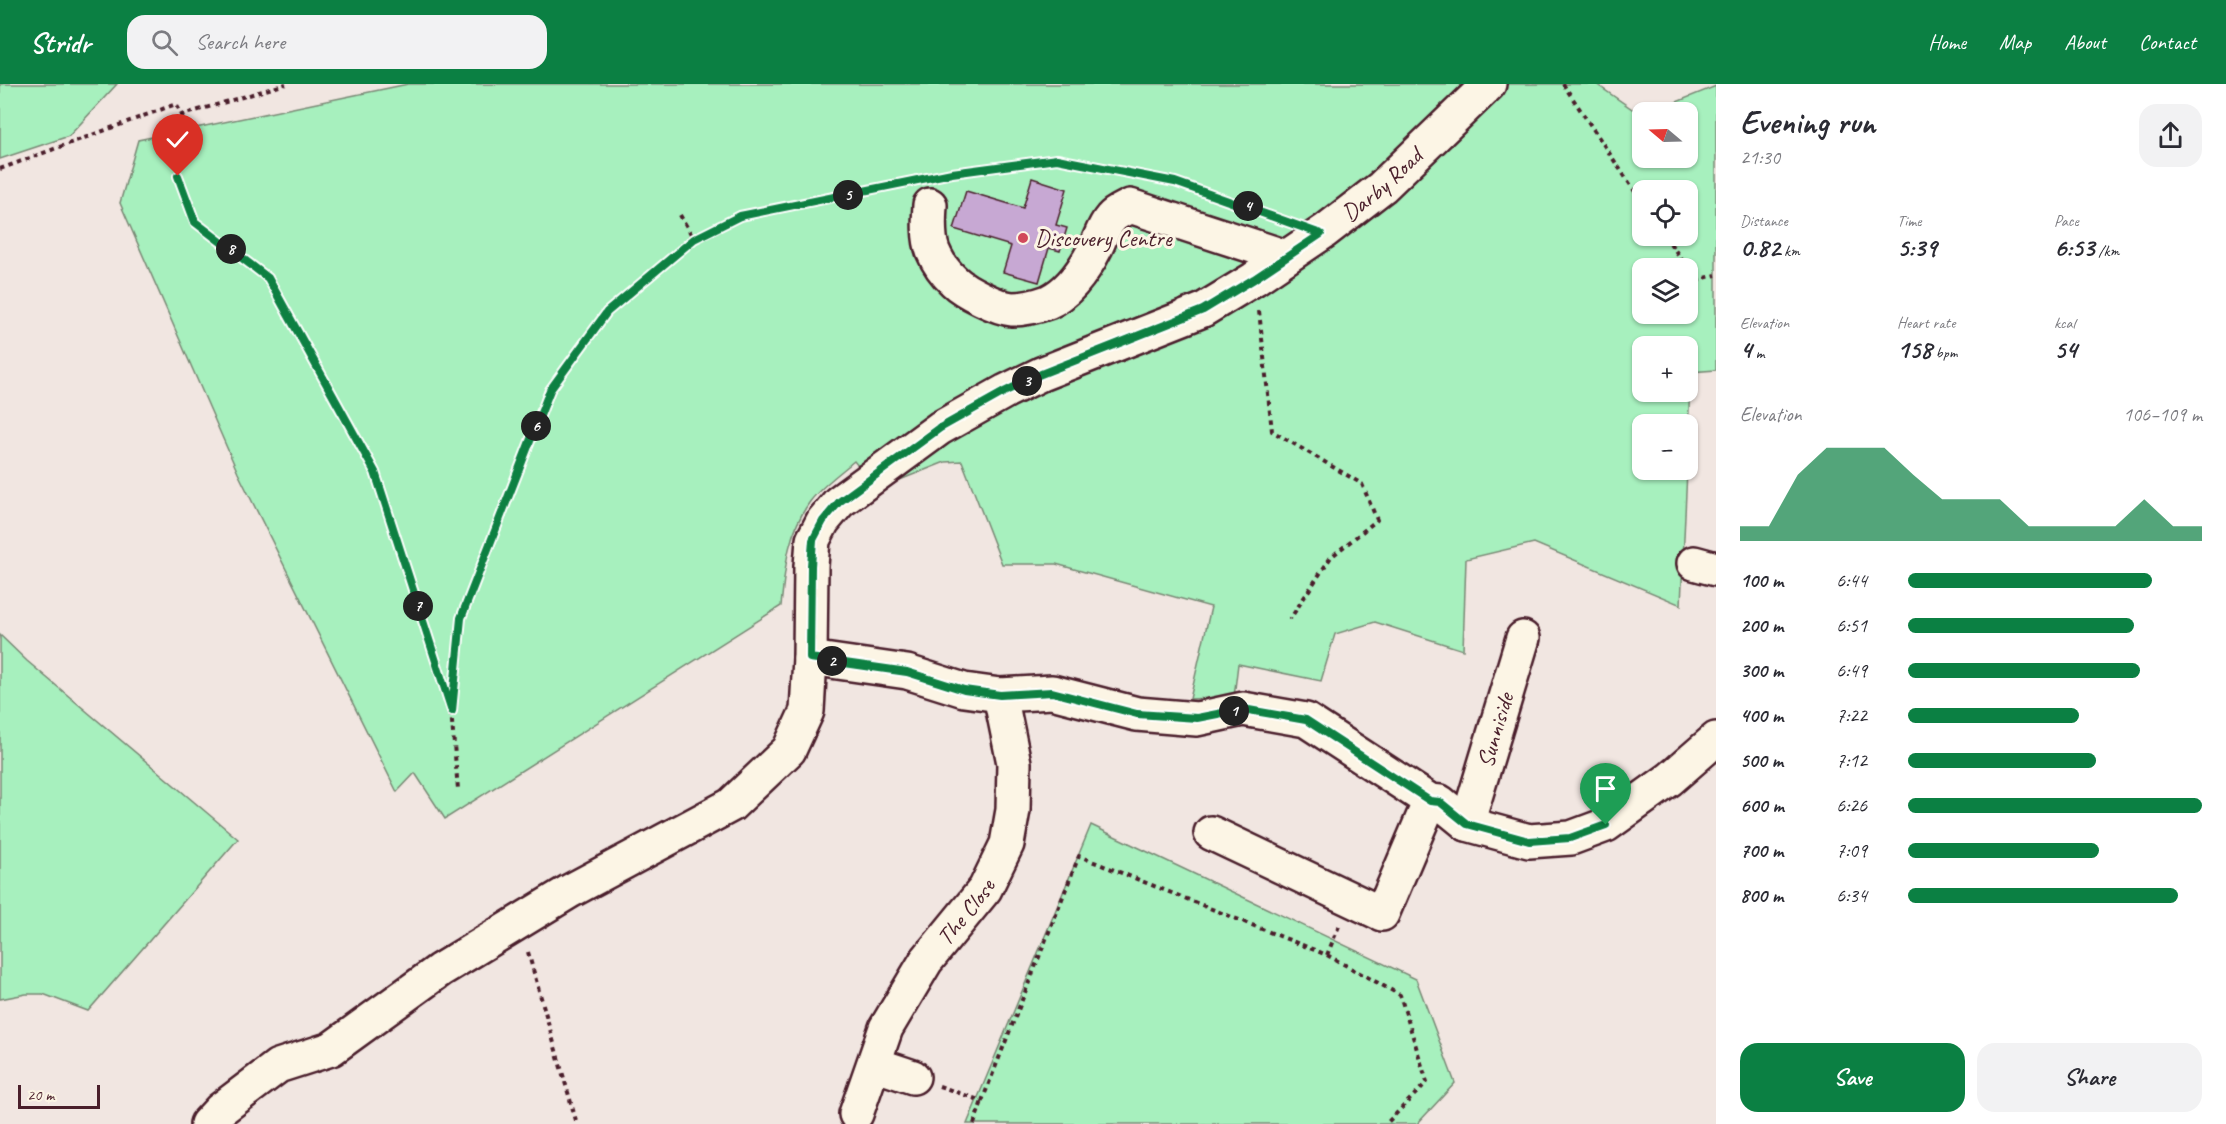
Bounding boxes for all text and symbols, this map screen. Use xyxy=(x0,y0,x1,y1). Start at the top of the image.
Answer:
search box xyxy=(127,15,547,69)
text: Stridr xyxy=(30,25,91,60)
icon: search xyxy=(148,26,181,59)
text: Search here xyxy=(196,28,285,56)
text: Home xyxy=(1928,29,1966,55)
text: Map xyxy=(1999,29,2031,55)
text: About xyxy=(2064,29,2106,55)
text: Contact xyxy=(2139,29,2196,55)
text: Evening run xyxy=(1740,101,1875,143)
north arrow xyxy=(1632,102,1698,168)
map controls xyxy=(1632,102,1698,480)
button: share xyxy=(2139,104,2202,167)
pin xyxy=(152,114,203,176)
icon: check xyxy=(161,123,194,156)
street label: Darby Road xyxy=(1336,139,1431,228)
text: 21:30 xyxy=(1740,145,1780,170)
pin: 5 xyxy=(833,180,863,210)
button: locate xyxy=(1632,180,1698,246)
text: 5 xyxy=(845,185,851,205)
pin: 4 xyxy=(1233,191,1263,221)
text: 4 xyxy=(1244,196,1252,216)
text: Distance xyxy=(1740,211,1788,231)
text: Time xyxy=(1897,211,1921,231)
text: Pace xyxy=(2054,211,2079,231)
place label: Discovery Centre xyxy=(1035,223,1174,253)
marker: Discovery Centre xyxy=(1016,231,1030,245)
text: 0.82 xyxy=(1740,231,1780,264)
text: 5:39 xyxy=(1897,231,1937,264)
text: 6:53 xyxy=(2054,231,2094,264)
pin: 8 xyxy=(216,234,246,264)
text: 8 xyxy=(227,239,235,259)
text: km xyxy=(1780,241,1800,261)
text: /km xyxy=(2094,241,2119,261)
button: layers xyxy=(1632,258,1698,324)
text: Elevation xyxy=(1740,313,1789,333)
text: Heart rate xyxy=(1897,313,1955,333)
text: kcal xyxy=(2054,313,2075,333)
text: 4 xyxy=(1740,333,1752,366)
text: 158 xyxy=(1897,333,1932,366)
text: 54 xyxy=(2054,333,2077,366)
button: + xyxy=(1632,336,1698,402)
text: m xyxy=(1752,343,1765,363)
text: bpm xyxy=(1932,343,1958,363)
pin: 3 xyxy=(1012,366,1042,396)
text: 3 xyxy=(1023,371,1031,391)
text: Elevation xyxy=(1740,402,1802,427)
text: 106–109 m xyxy=(2123,402,2202,427)
pin: 6 xyxy=(521,411,551,441)
button: − xyxy=(1632,414,1698,480)
text: 6 xyxy=(532,416,540,436)
text: 100 m xyxy=(1740,568,1783,593)
text: 6:44 xyxy=(1836,568,1867,593)
pin: 7 xyxy=(403,591,433,621)
text: 7 xyxy=(414,596,422,616)
text: 200 m xyxy=(1740,613,1783,638)
text: 6:51 xyxy=(1836,613,1867,638)
pin: 2 xyxy=(817,646,847,676)
text: 2 xyxy=(828,651,836,671)
text: 300 m xyxy=(1740,658,1783,683)
text: 6:49 xyxy=(1836,658,1867,683)
street label: Sunniside xyxy=(1470,687,1521,771)
pin: 1 xyxy=(1219,696,1249,726)
text: 1 xyxy=(1230,701,1238,721)
text: 400 m xyxy=(1740,703,1783,728)
text: 7:22 xyxy=(1836,703,1867,728)
text: 500 m xyxy=(1740,748,1783,773)
text: 7:12 xyxy=(1836,748,1867,773)
pin xyxy=(1580,763,1631,825)
icon: arrive xyxy=(1589,772,1622,805)
text: 600 m xyxy=(1740,793,1784,818)
text: 6:26 xyxy=(1836,793,1867,818)
text: 700 m xyxy=(1740,838,1783,863)
text: 7:09 xyxy=(1836,838,1867,863)
street label: The Close xyxy=(930,873,1003,951)
text: 800 m xyxy=(1740,883,1783,908)
text: 6:34 xyxy=(1836,883,1867,908)
button: Save xyxy=(1740,1043,1965,1112)
button: Share xyxy=(1977,1043,2202,1112)
scale bar xyxy=(18,1082,100,1110)
text: 20 m xyxy=(27,1085,54,1105)

